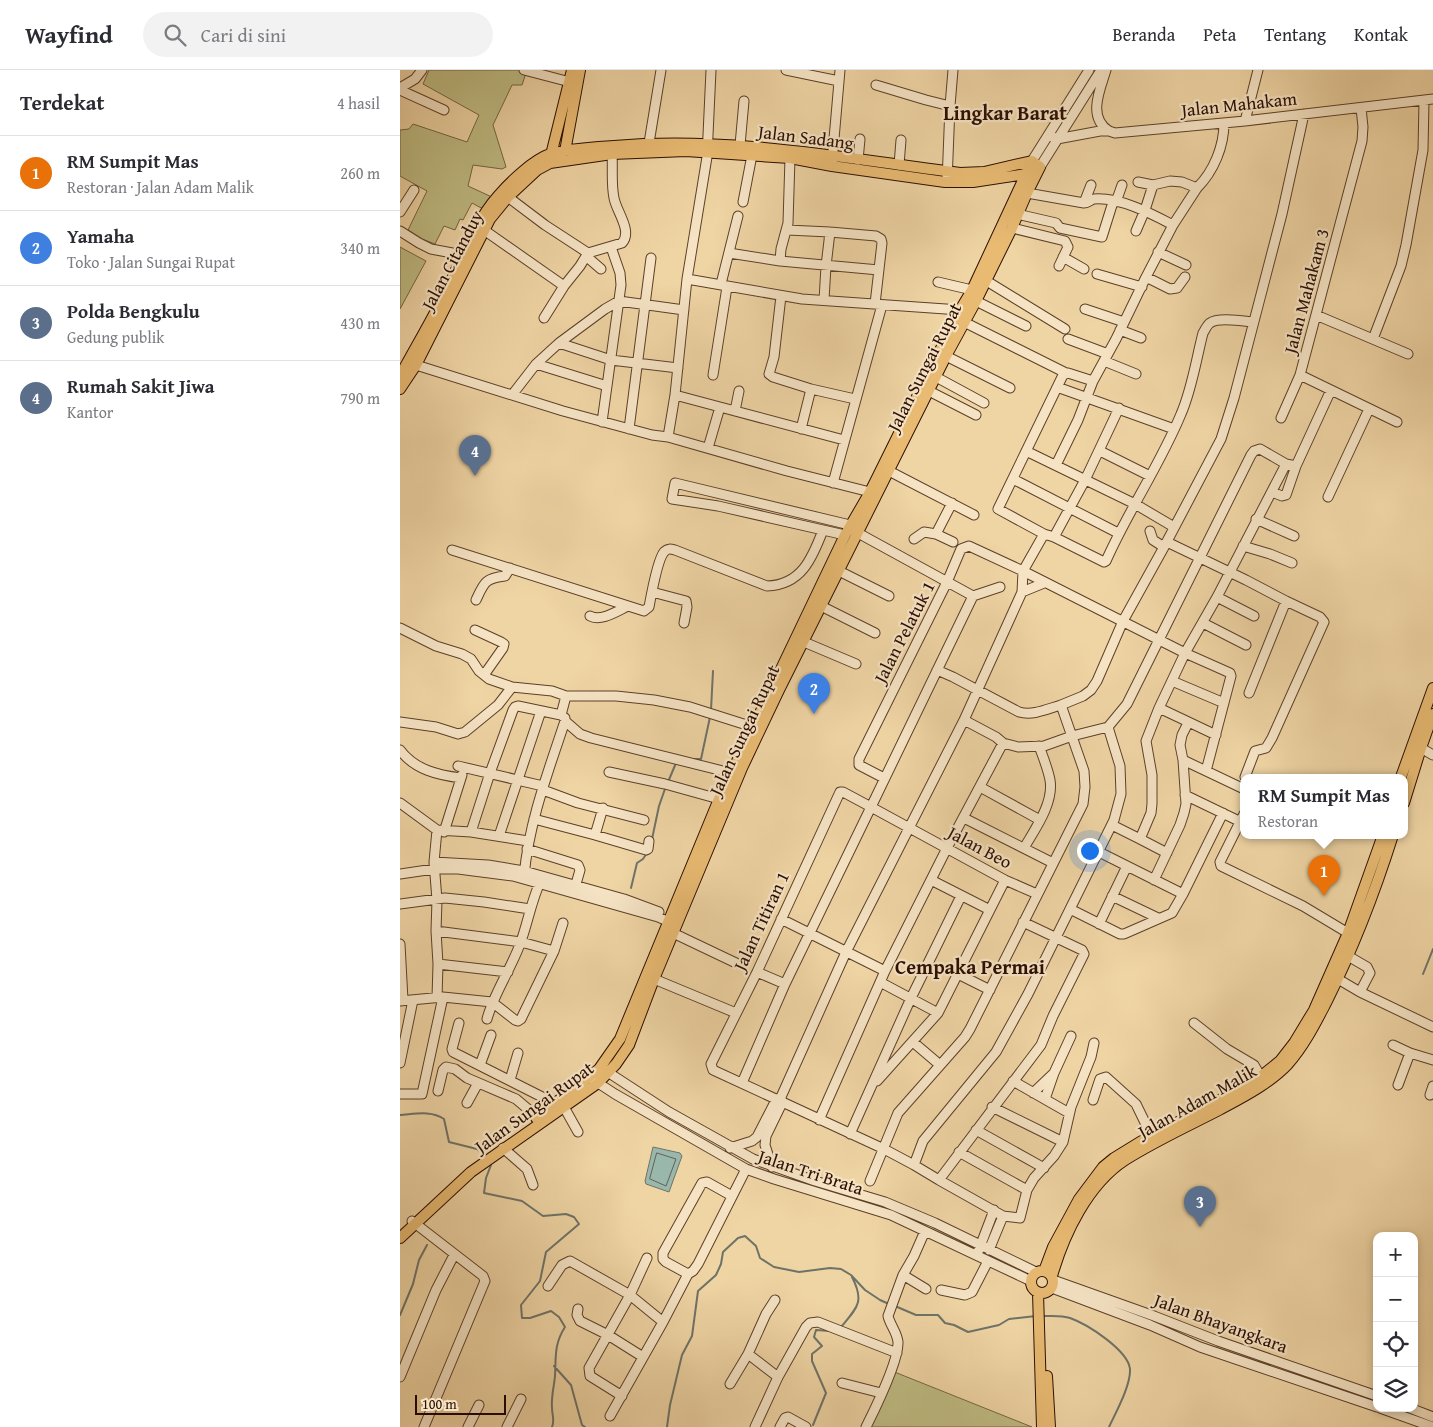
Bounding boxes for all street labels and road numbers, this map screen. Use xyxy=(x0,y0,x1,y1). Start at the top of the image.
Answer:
street label: Jalan Mahakam xyxy=(1178,84,1298,124)
street label: Jalan Sadang xyxy=(755,117,855,156)
street label: Jalan Citanduy xyxy=(413,205,490,317)
street label: Jalan Mahakam 3 xyxy=(1276,225,1336,359)
street label: Jalan Sungai Rupat xyxy=(879,297,968,438)
street label: Jalan Pelatuk 1 xyxy=(866,576,941,690)
street label: Jalan Sungai Rupat xyxy=(701,660,786,802)
street label: Jalan Beo xyxy=(941,818,1017,875)
street label: Jalan Titiran 1 xyxy=(725,867,796,977)
street label: Jalan Sungai Rupat xyxy=(467,1054,600,1161)
street label: Jalan Adam Malik xyxy=(1131,1057,1262,1146)
street label: Jalan Tri Brata xyxy=(753,1142,868,1202)
street label: Jalan Bhayangkara xyxy=(1149,1286,1292,1360)

